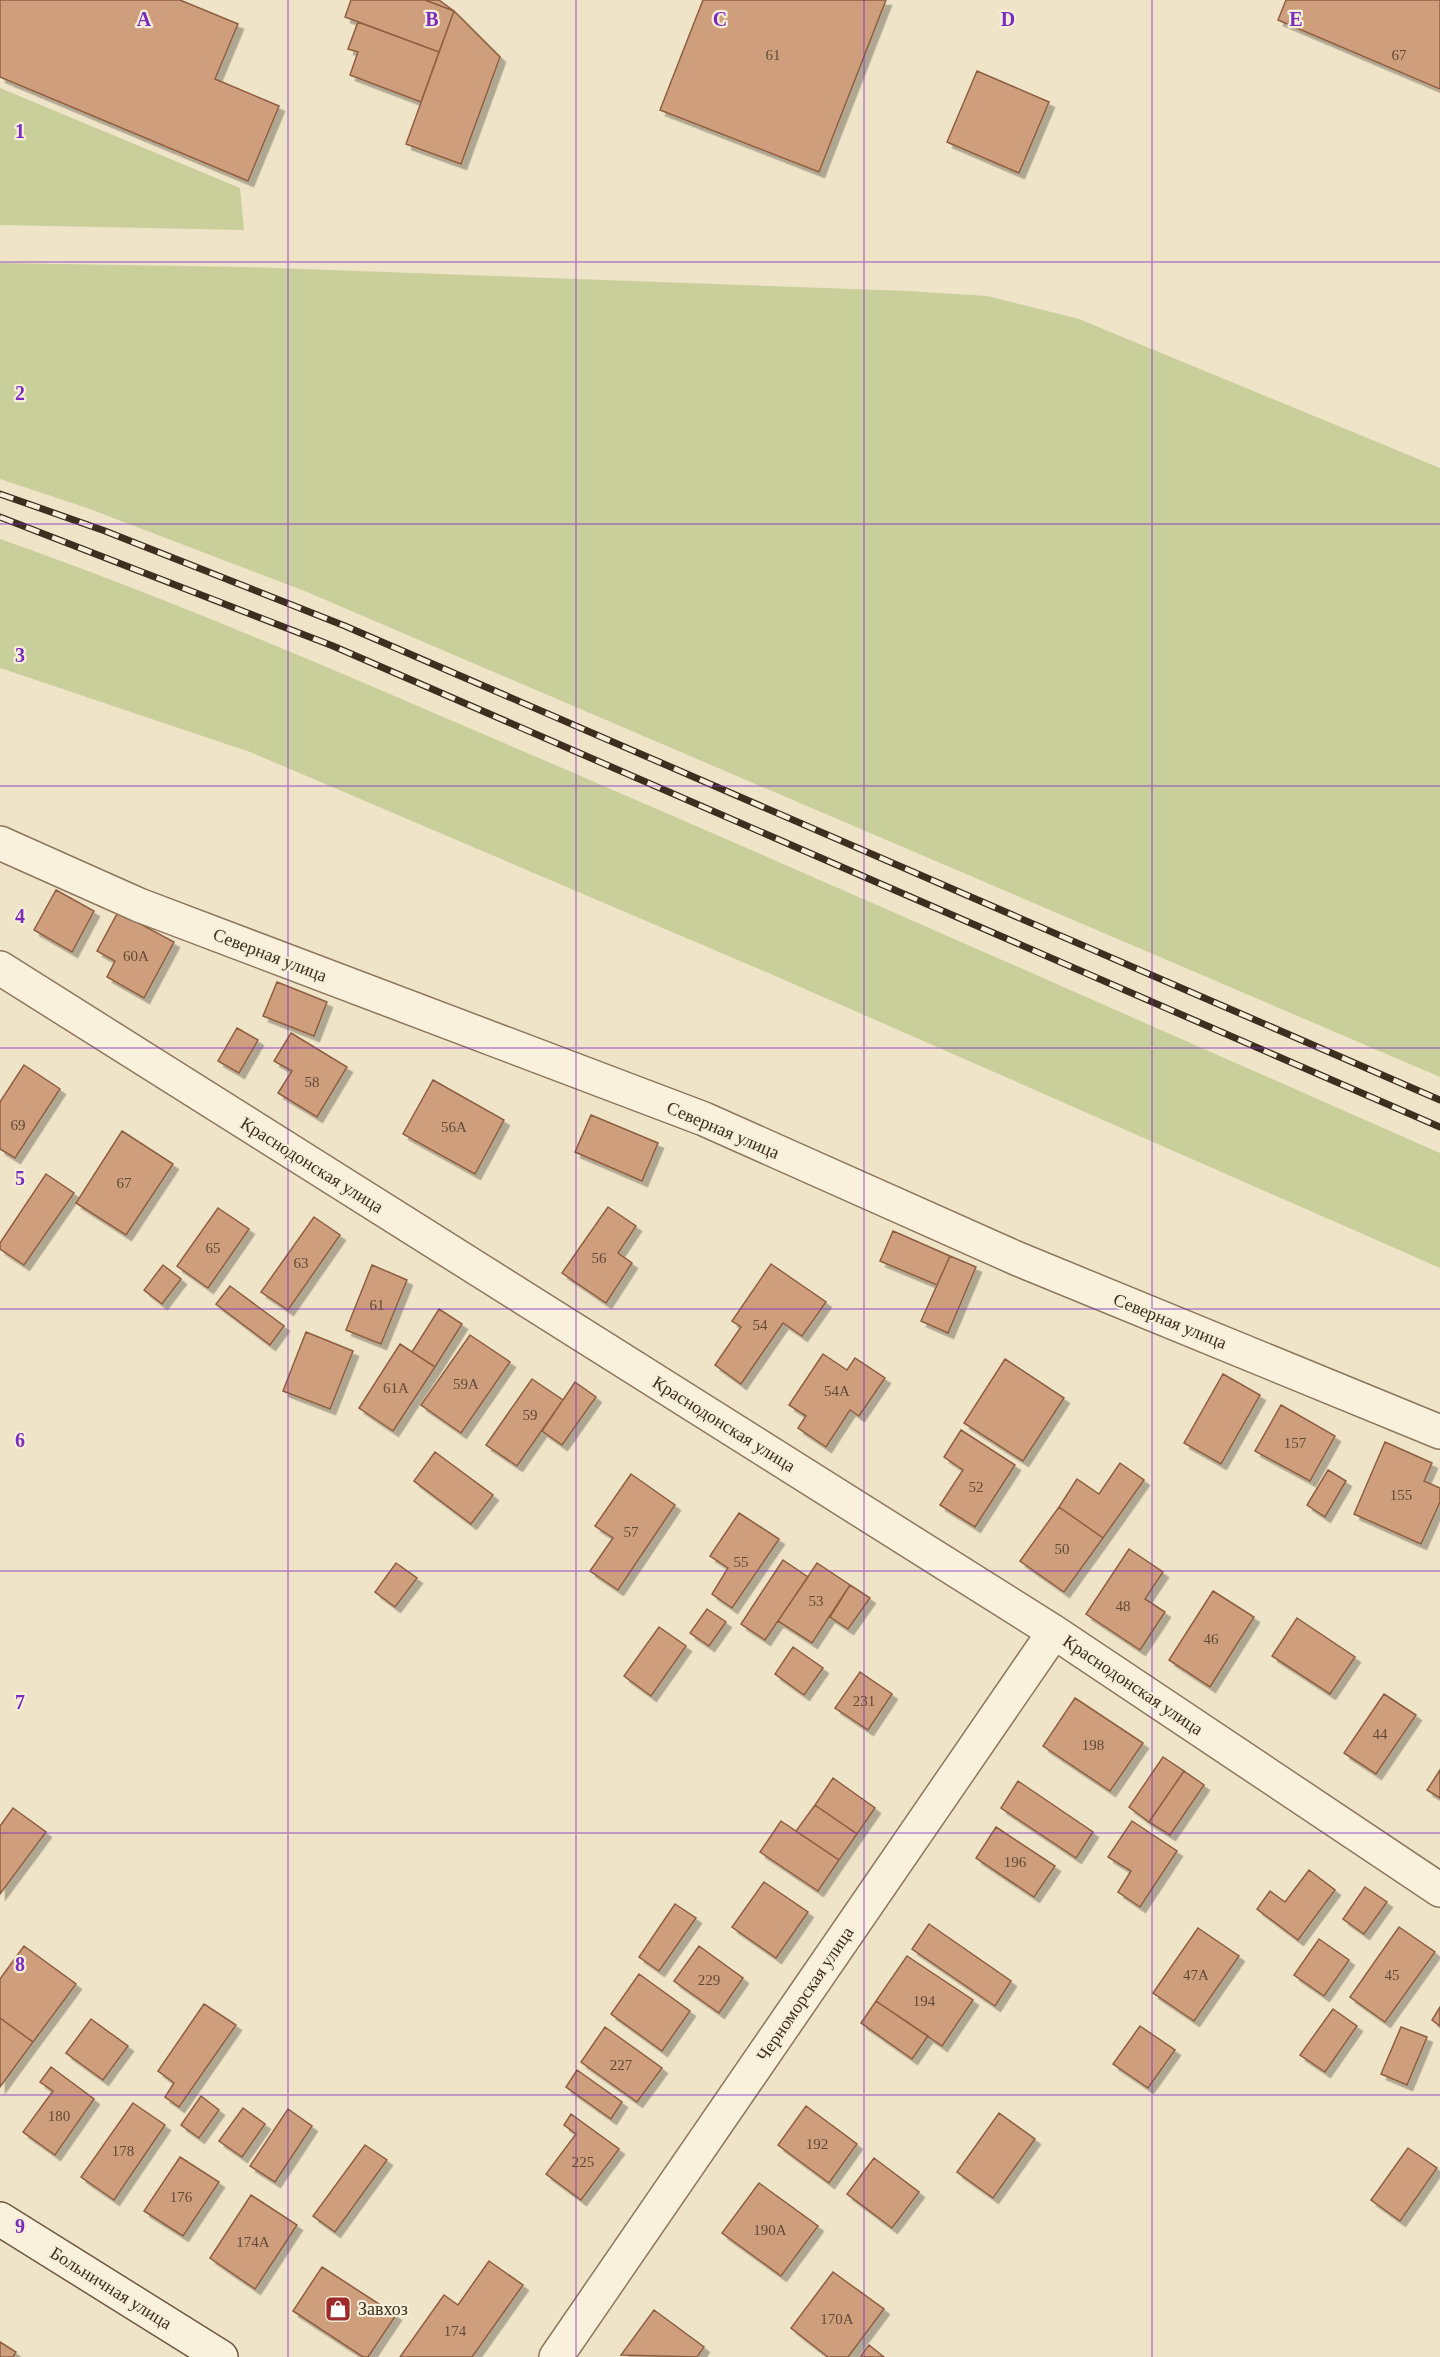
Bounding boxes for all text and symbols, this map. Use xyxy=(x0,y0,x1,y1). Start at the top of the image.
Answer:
text: A xyxy=(137,8,152,30)
text: B xyxy=(425,8,439,30)
text: C xyxy=(713,8,727,30)
text: D xyxy=(1001,8,1015,30)
text: E xyxy=(1289,8,1303,30)
house number: 61 xyxy=(766,47,781,63)
house number: 67 xyxy=(1392,47,1407,63)
text: 1 xyxy=(15,120,25,142)
text: 2 xyxy=(15,382,25,404)
text: 3 xyxy=(15,644,25,666)
text: 4 xyxy=(15,905,25,927)
street label: Северная улица xyxy=(210,924,330,986)
house number: 60А xyxy=(123,948,149,964)
house number: 58 xyxy=(305,1074,320,1090)
street label: Северная улица xyxy=(664,1097,782,1163)
street label: Краснодонская улица xyxy=(237,1113,387,1217)
house number: 69 xyxy=(11,1117,26,1133)
house number: 56А xyxy=(441,1119,467,1135)
text: 5 xyxy=(15,1167,25,1189)
house number: 67 xyxy=(117,1175,132,1191)
house number: 65 xyxy=(206,1240,221,1256)
house number: 56 xyxy=(592,1250,607,1266)
house number: 63 xyxy=(294,1255,309,1271)
street label: Северная улица xyxy=(1110,1289,1230,1353)
house number: 61 xyxy=(370,1297,385,1313)
house number: 54 xyxy=(753,1317,768,1333)
street label: Краснодонская улица xyxy=(649,1372,799,1476)
house number: 59А xyxy=(453,1376,479,1392)
house number: 61А xyxy=(383,1380,409,1396)
house number: 54А xyxy=(824,1383,850,1399)
house number: 59 xyxy=(523,1407,538,1423)
text: 6 xyxy=(15,1429,25,1451)
house number: 157 xyxy=(1284,1435,1307,1451)
house number: 52 xyxy=(969,1479,984,1495)
house number: 155 xyxy=(1390,1487,1412,1503)
house number: 57 xyxy=(624,1524,639,1540)
house number: 50 xyxy=(1055,1541,1070,1557)
house number: 55 xyxy=(734,1554,749,1570)
house number: 53 xyxy=(809,1593,824,1609)
house number: 48 xyxy=(1116,1598,1131,1614)
street label: Краснодонская улица xyxy=(1059,1631,1207,1739)
house number: 46 xyxy=(1204,1631,1219,1647)
text: 7 xyxy=(15,1691,25,1713)
house number: 231 xyxy=(853,1693,875,1709)
house number: 44 xyxy=(1373,1726,1388,1742)
house number: 198 xyxy=(1082,1737,1104,1753)
house number: 196 xyxy=(1004,1854,1027,1870)
street label: Черноморская улица xyxy=(753,1923,857,2065)
text: 8 xyxy=(15,1953,25,1975)
house number: 47А xyxy=(1183,1967,1209,1983)
house number: 45 xyxy=(1385,1967,1400,1983)
house number: 229 xyxy=(698,1972,720,1988)
house number: 194 xyxy=(913,1993,936,2009)
house number: 227 xyxy=(610,2057,633,2073)
house number: 180 xyxy=(48,2108,70,2124)
house number: 192 xyxy=(806,2136,828,2152)
house number: 178 xyxy=(112,2143,134,2159)
house number: 225 xyxy=(572,2154,594,2170)
house number: 176 xyxy=(170,2189,193,2205)
text: 9 xyxy=(15,2215,25,2237)
house number: 190А xyxy=(753,2222,787,2238)
house number: 174А xyxy=(236,2234,270,2250)
street label: Больничная улица xyxy=(47,2243,175,2333)
shop icon: Завхоз xyxy=(323,2294,353,2324)
place label: Завхоз xyxy=(358,2299,408,2319)
house number: 170А xyxy=(820,2311,854,2327)
house number: 174 xyxy=(444,2323,467,2339)

